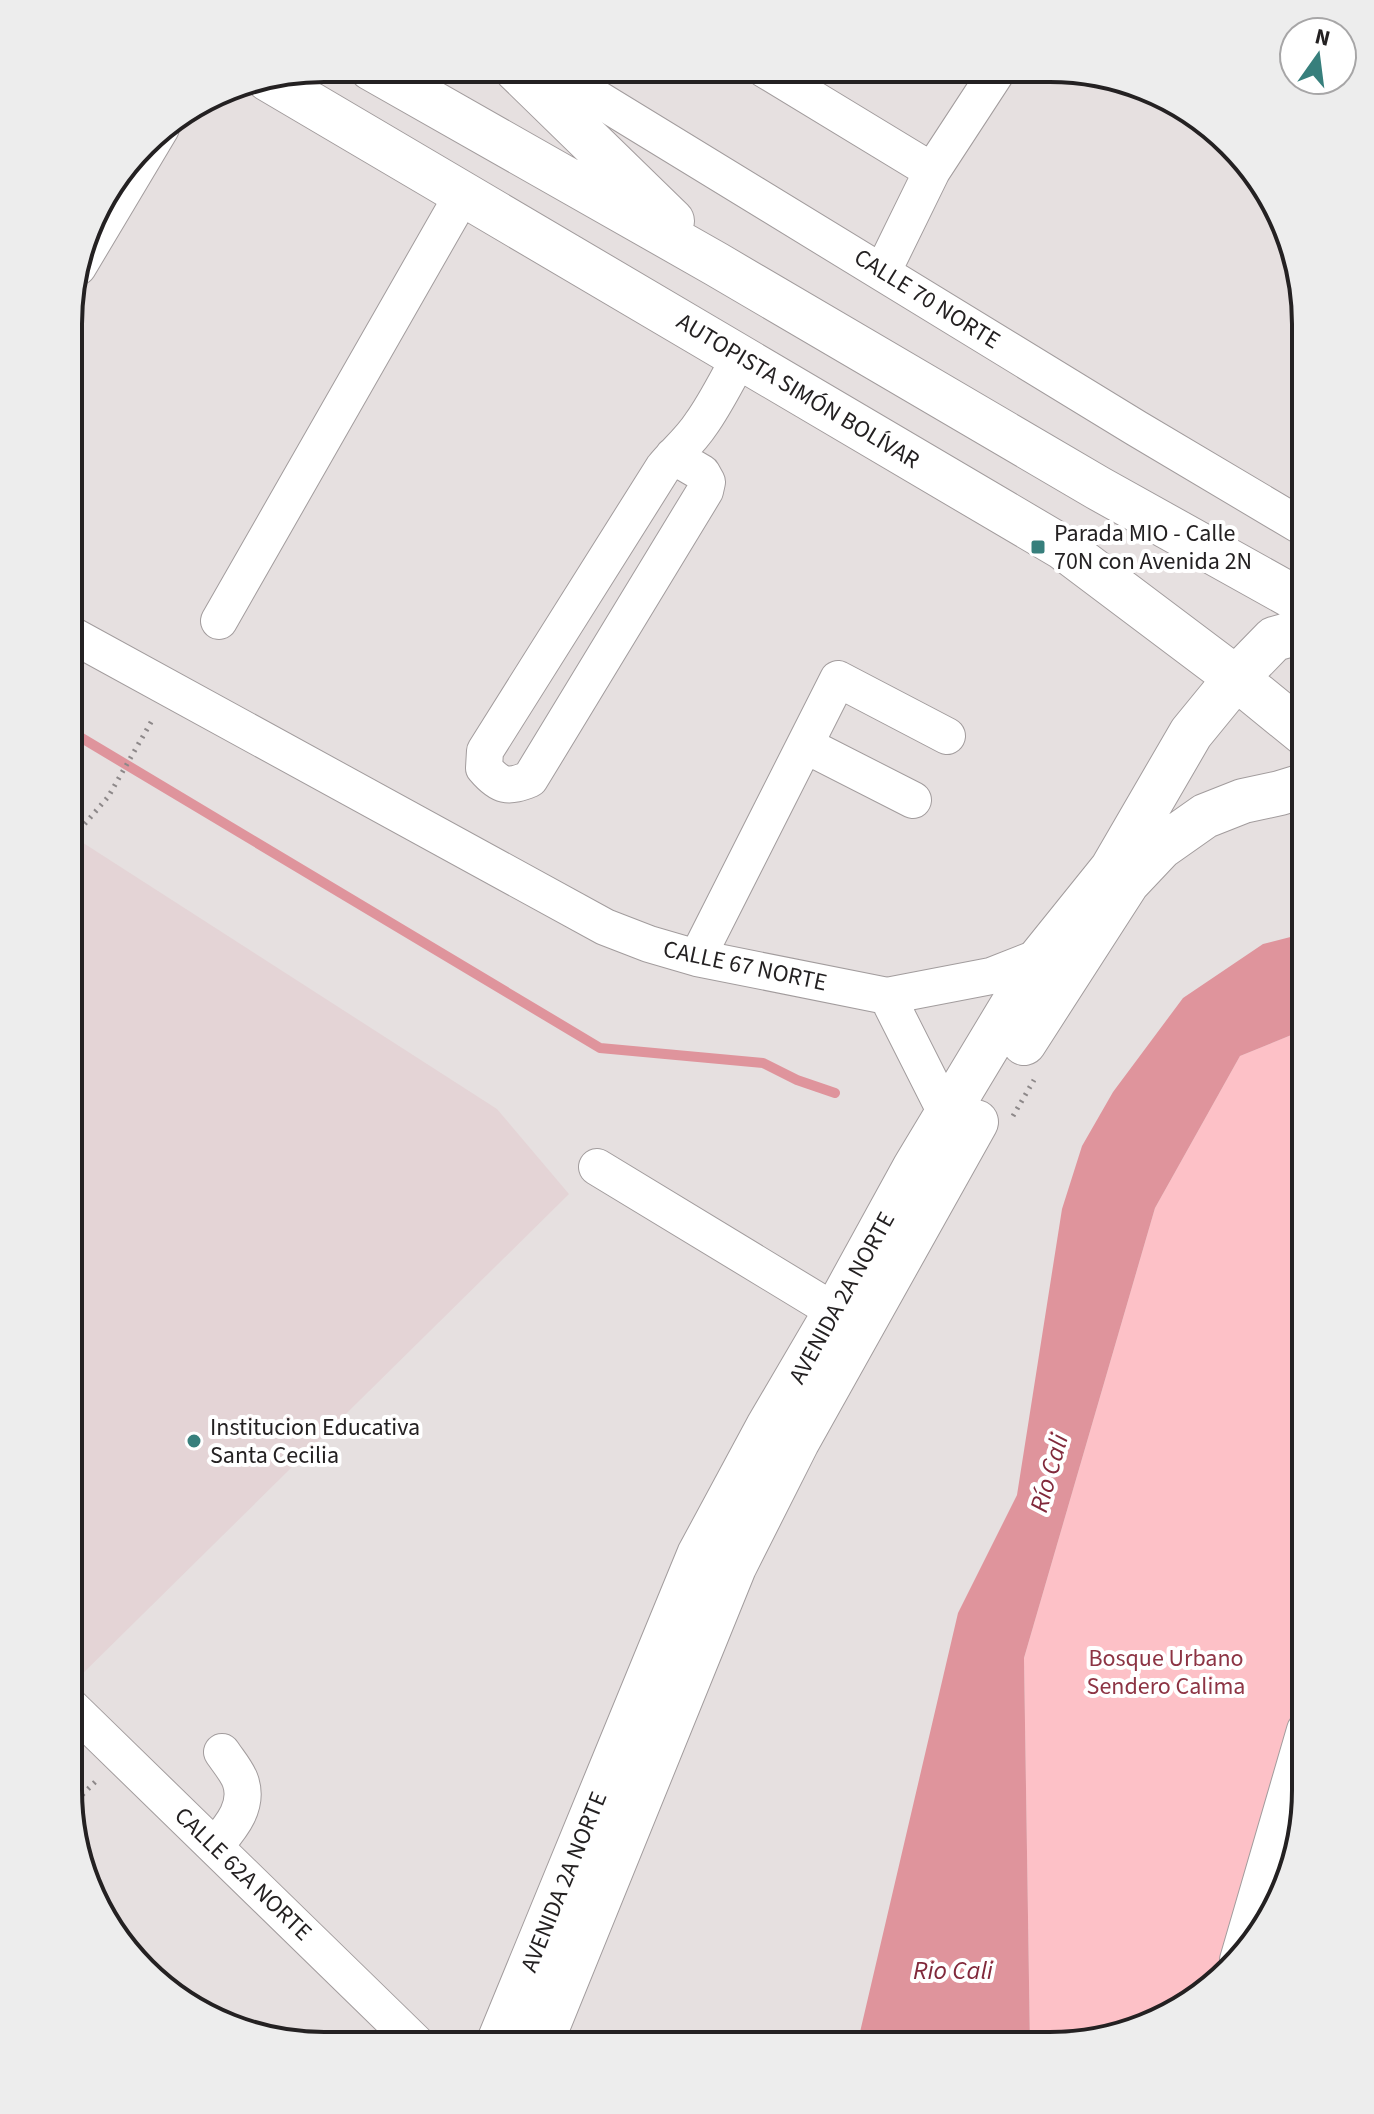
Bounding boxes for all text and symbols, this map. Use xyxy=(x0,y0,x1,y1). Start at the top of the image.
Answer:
north arrow xyxy=(1278,16,1358,96)
text: N xyxy=(1312,20,1334,55)
street label: CALLE 70 NORTE xyxy=(847,240,1007,358)
street label: AUTOPISTA SIMÓN BOLÍVAR xyxy=(670,304,926,478)
place label: Parada MIO - Calle 70N con Avenida 2N xyxy=(1054,516,1252,579)
marker: Parada MIO - Calle 70N con Avenida 2N xyxy=(1029,538,1047,556)
street label: CALLE 67 NORTE xyxy=(660,932,830,1000)
street label: AVENIDA 2A NORTE xyxy=(780,1206,904,1390)
place label: Institucion Educativa Santa Cecilia xyxy=(210,1410,420,1473)
water label: Río Cali xyxy=(1020,1429,1078,1517)
marker: Institucion Educativa Santa Cecilia xyxy=(185,1432,203,1450)
park label: Bosque Urbano Sendero Calima xyxy=(1087,1641,1245,1704)
street label: AVENIDA 2A NORTE xyxy=(512,1786,616,1978)
street label: CALLE 62A NORTE xyxy=(166,1799,320,1949)
water label: Rio Cali xyxy=(913,1952,994,1989)

